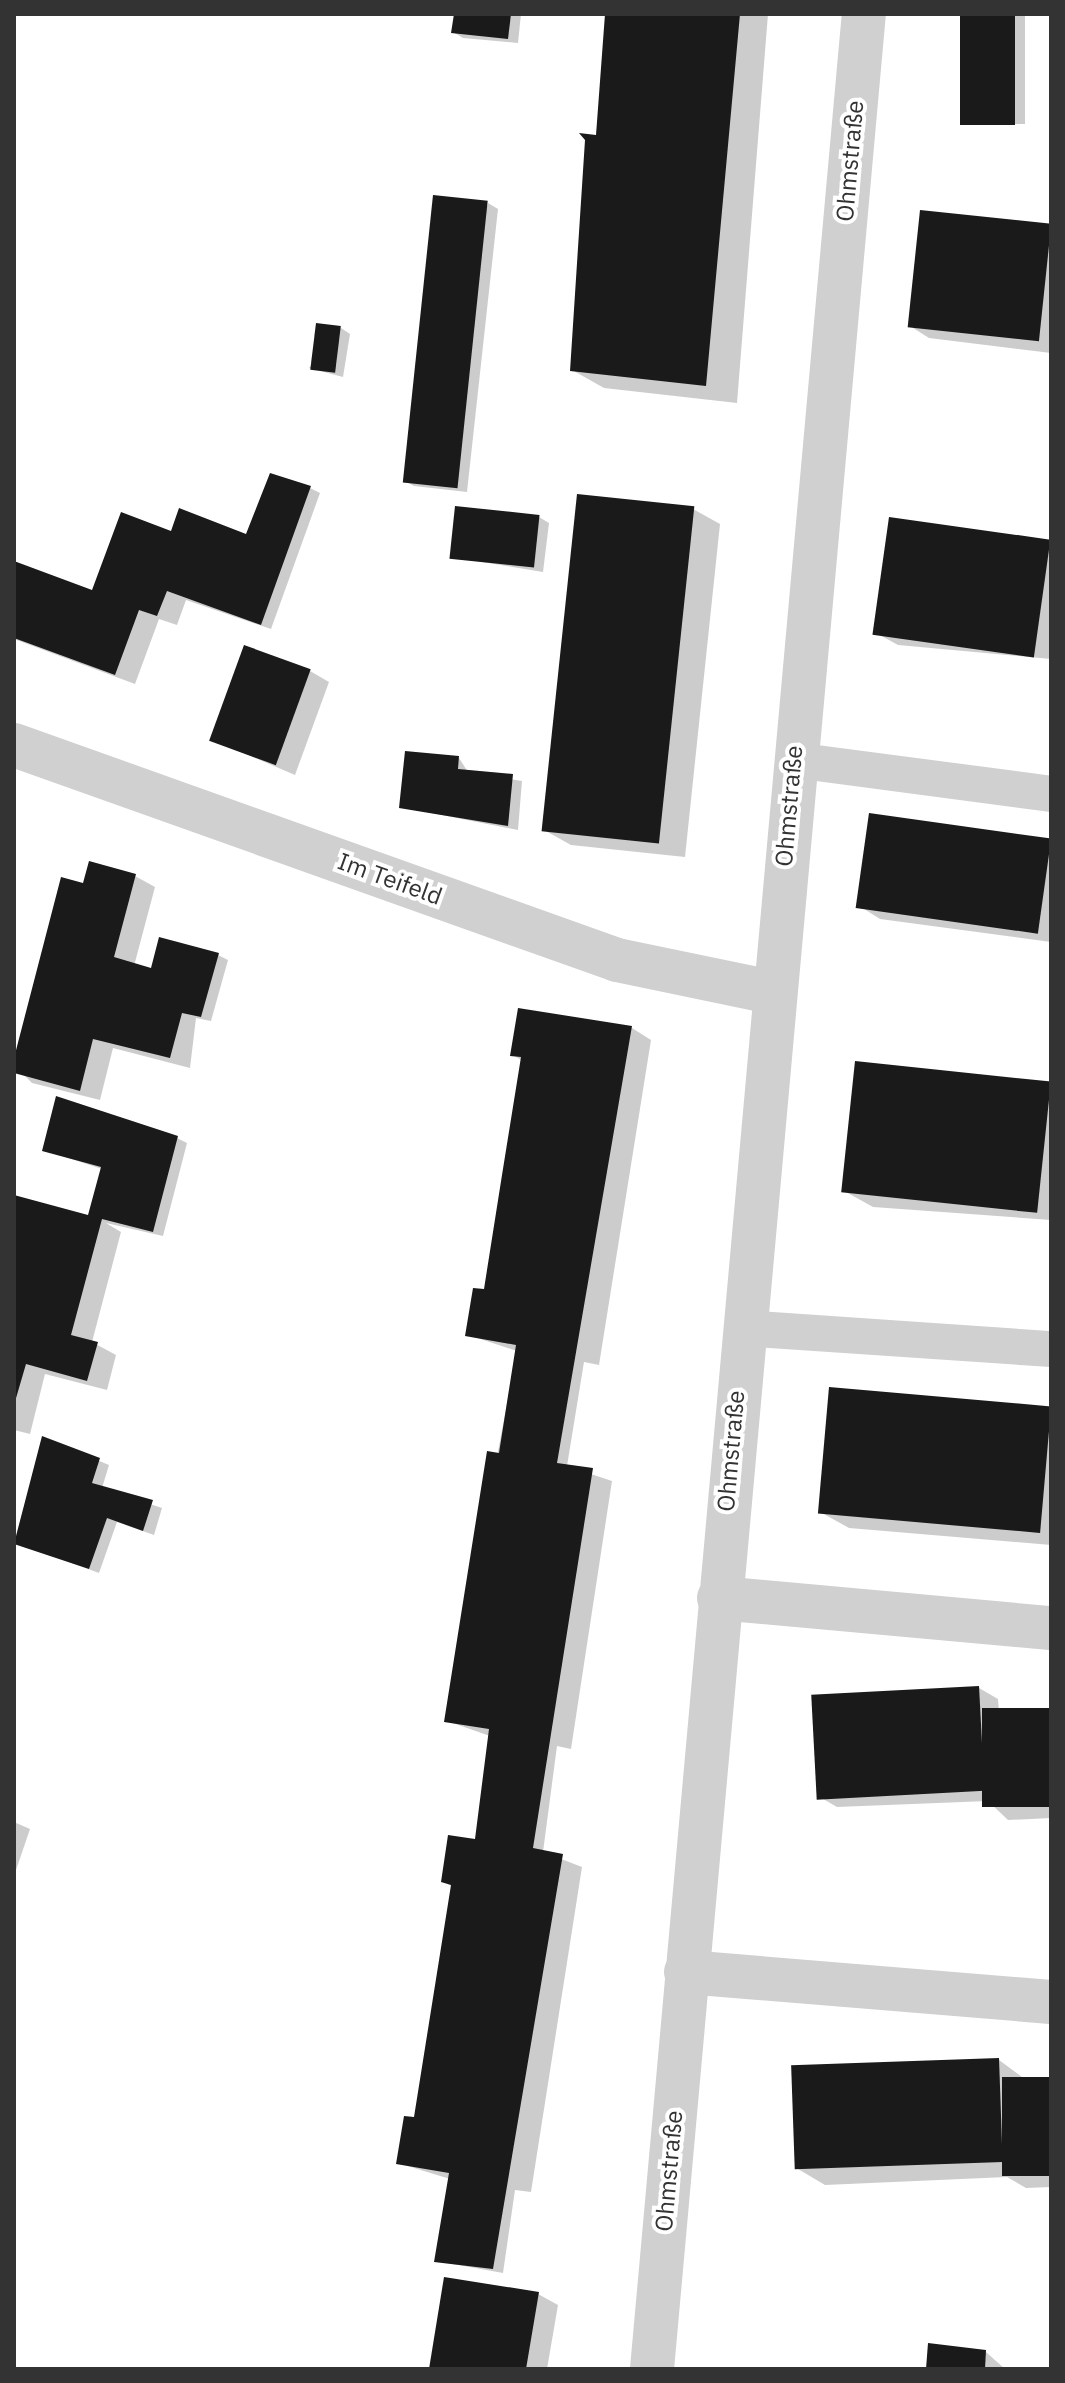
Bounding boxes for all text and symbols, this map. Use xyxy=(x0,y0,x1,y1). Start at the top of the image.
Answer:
street label: Ohmstraße xyxy=(830,99,870,223)
street label: Ohmstraße xyxy=(769,744,809,868)
street label: Im Teifeld xyxy=(334,847,446,911)
street label: Ohmstraße xyxy=(711,1389,751,1513)
street label: Ohmstraße xyxy=(649,2109,689,2233)

